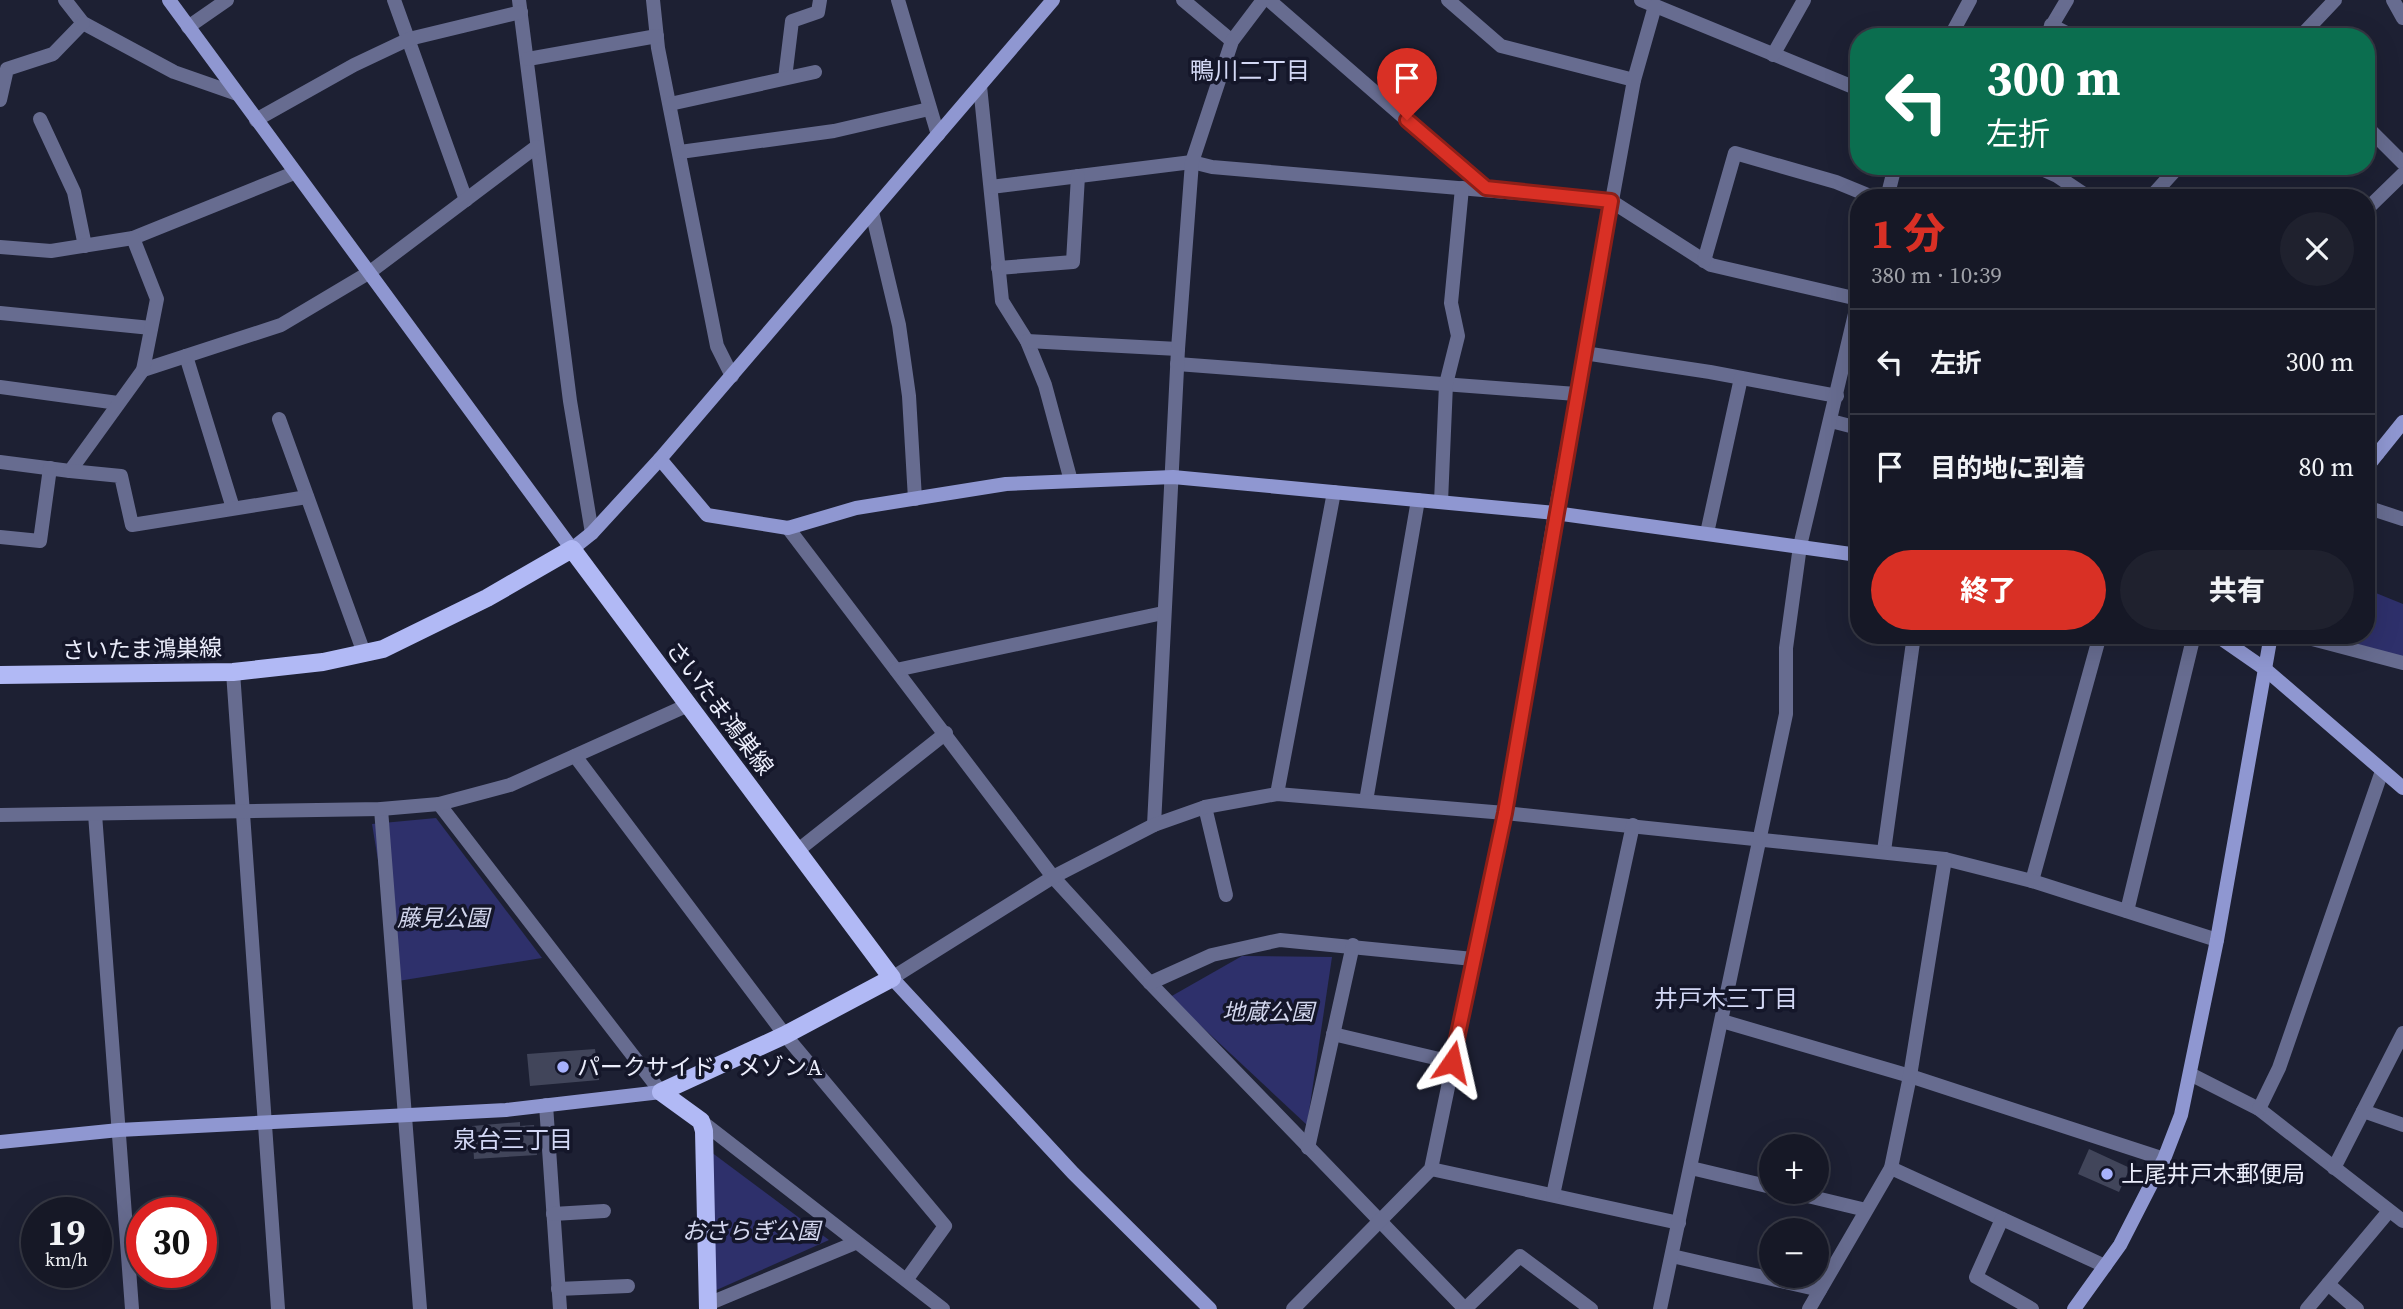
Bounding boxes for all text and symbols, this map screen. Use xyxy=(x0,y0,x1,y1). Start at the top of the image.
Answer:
text: 300 m xyxy=(1986,44,2121,111)
pin xyxy=(1377,48,1437,120)
district label: 鴨川二丁目 xyxy=(1190,54,1310,87)
icon: left xyxy=(1871,56,1962,147)
icon: arrive xyxy=(1388,59,1426,97)
text: 左折 xyxy=(1986,112,2050,156)
text: 1 分 xyxy=(1871,204,1945,262)
button: close xyxy=(2280,212,2354,286)
text: 380 m · 10:39 xyxy=(1871,259,2002,291)
icon: left xyxy=(1871,343,1909,381)
text: 300 m xyxy=(2286,344,2354,380)
text: 左折 xyxy=(1930,345,1982,381)
icon: arrive xyxy=(1871,448,1909,486)
text: 80 m xyxy=(2299,449,2354,485)
text: 目的地に到着 xyxy=(1930,450,2086,486)
button: 終了 xyxy=(1871,550,2106,630)
button: 共有 xyxy=(2120,550,2354,630)
street label: さいたま鴻巣線 xyxy=(62,632,222,666)
street label: さいたま鴻巣線 xyxy=(659,634,781,782)
park label: 藤見公園 xyxy=(397,902,492,934)
district label: 井戸木三丁目 xyxy=(1654,982,1798,1015)
park label: 地蔵公園 xyxy=(1222,996,1317,1028)
position arrow xyxy=(1415,1025,1489,1099)
place label: パークサイド・メゾンA xyxy=(577,1051,823,1083)
marker: パークサイド・メゾンA xyxy=(555,1059,571,1075)
district label: 泉台三丁目 xyxy=(453,1123,573,1156)
map controls xyxy=(1759,1134,1829,1288)
button: + xyxy=(1759,1134,1829,1204)
place label: 上尾井戸木郵便局 xyxy=(2121,1158,2305,1190)
marker: 上尾井戸木郵便局 xyxy=(2099,1166,2115,1182)
speed limit sign: 30 xyxy=(126,1197,217,1288)
text: 19 xyxy=(48,1209,85,1257)
park label: おさらぎ公園 xyxy=(682,1215,823,1247)
button: − xyxy=(1759,1218,1829,1288)
text: km/h xyxy=(45,1247,88,1272)

